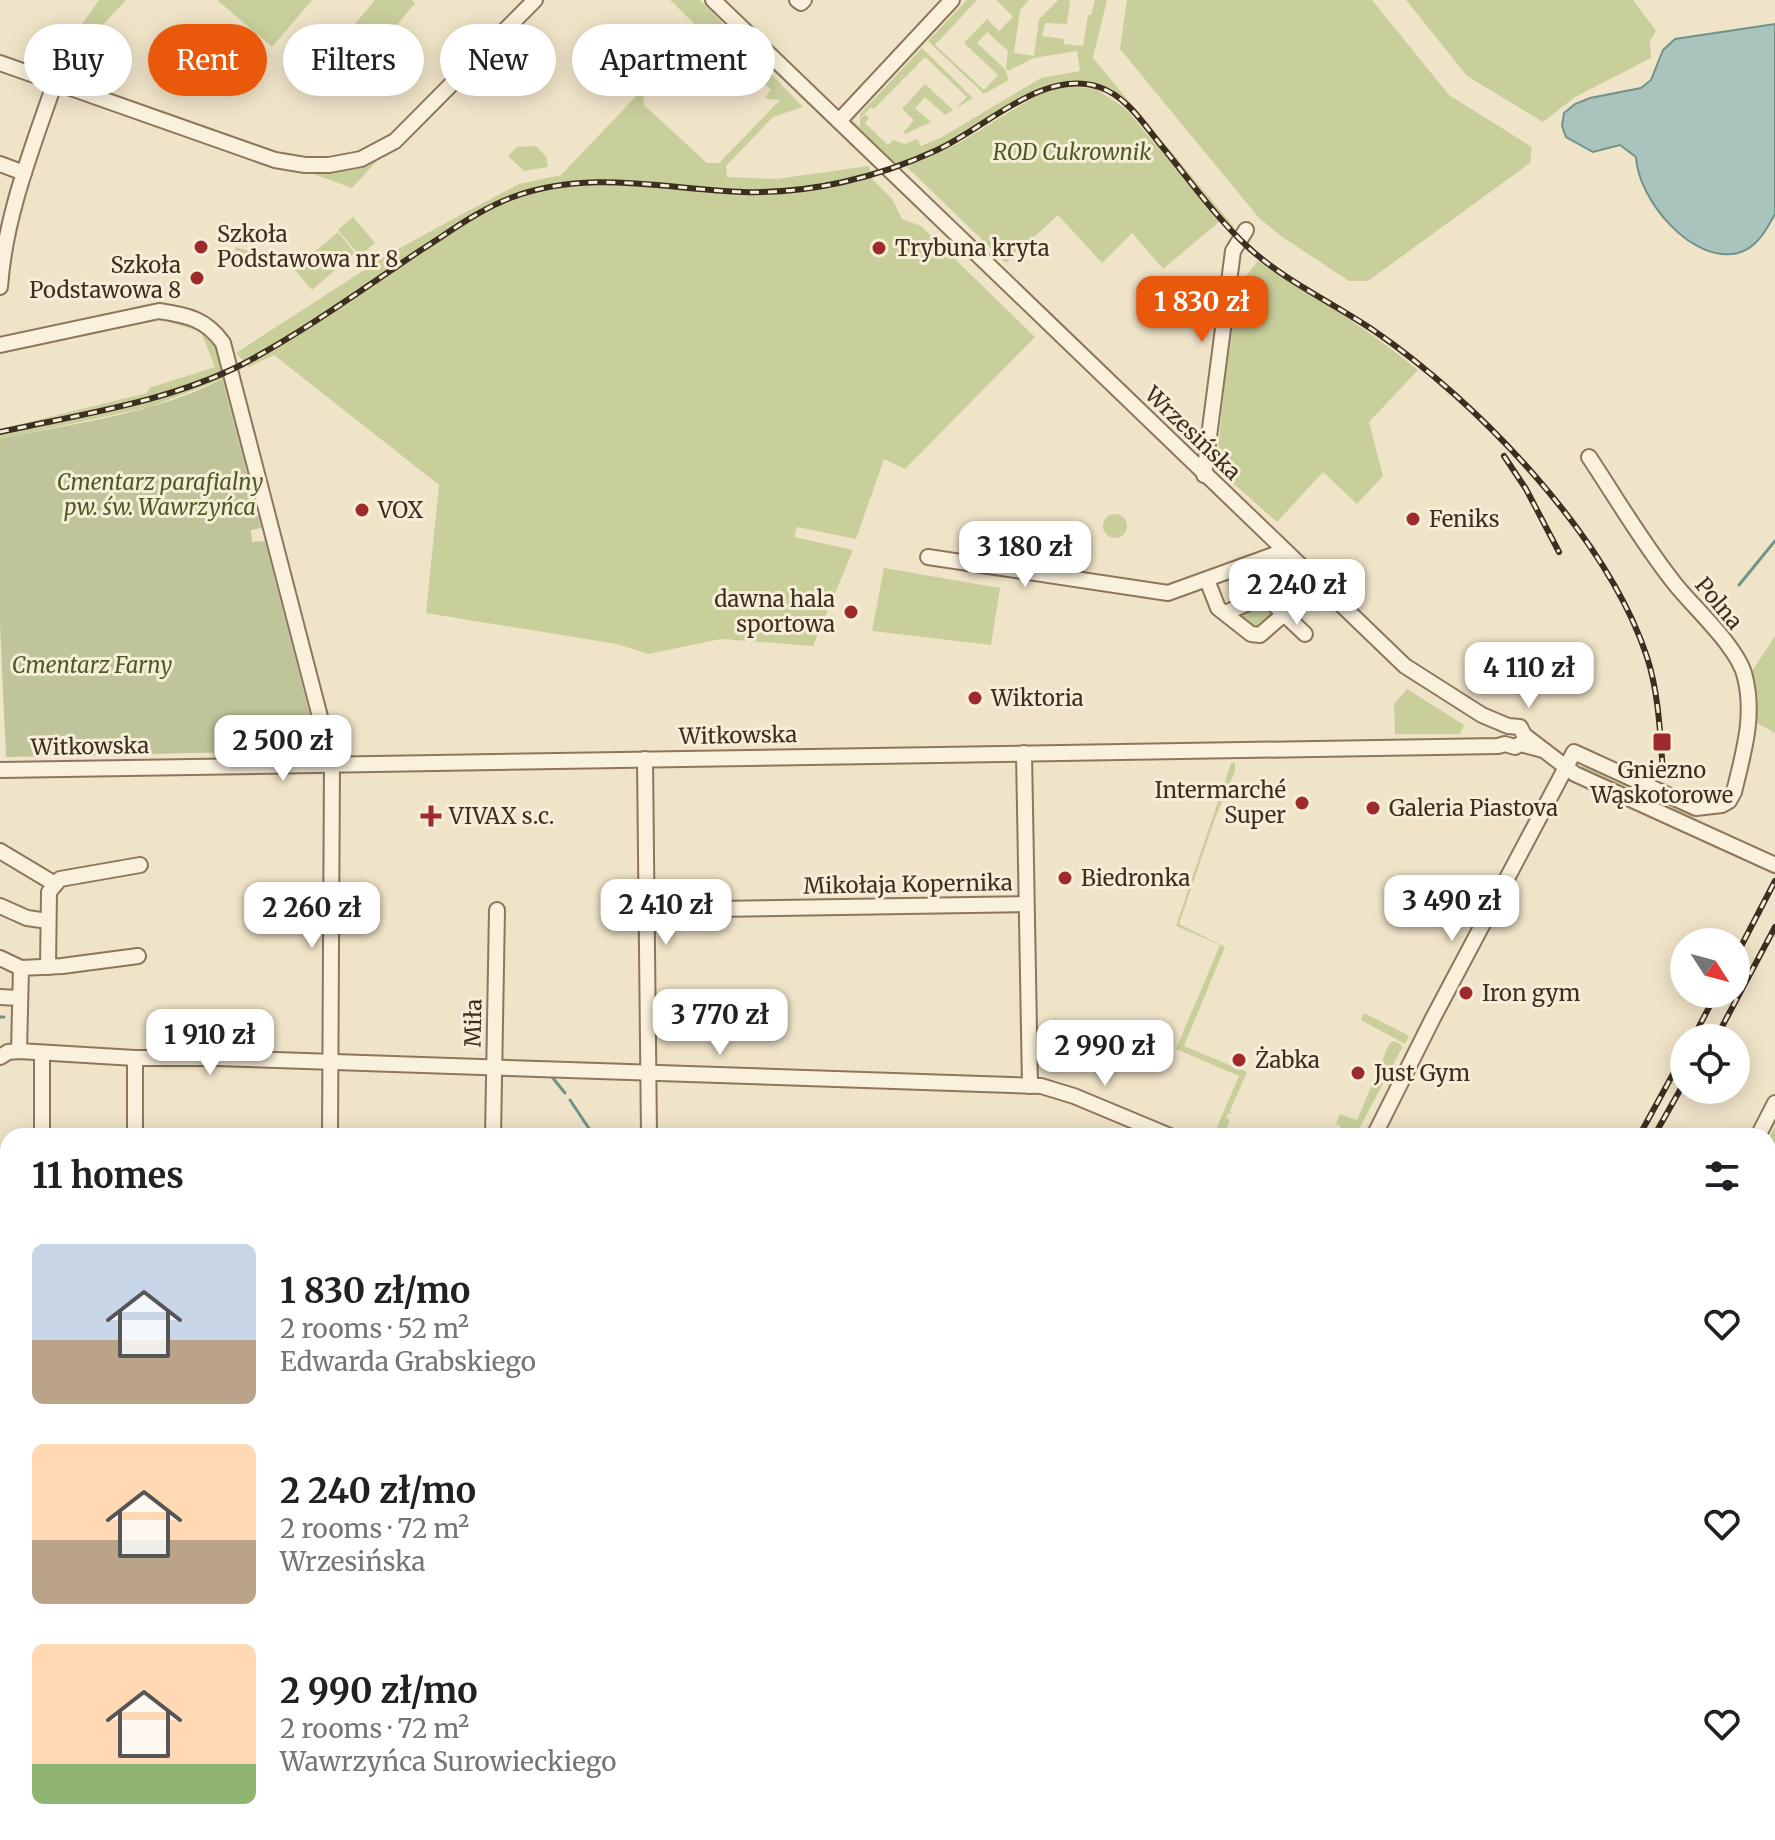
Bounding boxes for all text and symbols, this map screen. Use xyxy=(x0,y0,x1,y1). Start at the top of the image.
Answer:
chip: Buy xyxy=(24,24,132,96)
chip: Rent xyxy=(148,24,267,96)
chip: Filters xyxy=(283,24,424,96)
chip: New xyxy=(440,24,556,96)
chip: Apartment xyxy=(572,24,775,96)
park label: ROD Cukrownik xyxy=(993,138,1151,166)
place label: Szkoła Podstawowa nr 8 xyxy=(217,220,398,273)
place label: Trybuna kryta xyxy=(895,234,1050,262)
marker: Szkoła Podstawowa nr 8 xyxy=(192,238,210,256)
marker: Trybuna kryta xyxy=(870,239,888,257)
place label: Szkoła Podstawowa 8 xyxy=(29,251,181,304)
marker: Szkoła Podstawowa 8 xyxy=(188,269,206,287)
pin: 1 830 zł xyxy=(1119,276,1285,344)
text: 1 830 zł xyxy=(1154,285,1250,318)
street label: Wrzesińska xyxy=(1138,379,1247,486)
park label: Cmentarz parafialny pw. św. Wawrzyńca xyxy=(57,468,263,521)
place label: VOX xyxy=(377,496,423,524)
marker: VOX xyxy=(353,501,371,519)
place label: Feniks xyxy=(1429,505,1499,533)
marker: Feniks xyxy=(1404,510,1422,528)
pin: 3 180 zł xyxy=(942,521,1108,589)
text: 3 180 zł xyxy=(977,530,1073,563)
pin: 2 240 zł xyxy=(1214,559,1380,627)
text: 2 240 zł xyxy=(1247,568,1347,601)
street label: Polna xyxy=(1689,571,1749,635)
place label: dawna hala sportowa xyxy=(714,585,835,638)
marker: dawna hala sportowa xyxy=(842,603,860,621)
pin: 4 110 zł xyxy=(1446,642,1612,710)
park label: Cmentarz Farny xyxy=(12,651,172,679)
text: 4 110 zł xyxy=(1483,651,1575,684)
place label: Wiktoria xyxy=(990,684,1084,712)
marker: Wiktoria xyxy=(966,689,984,707)
pin: 2 500 zł xyxy=(200,715,366,783)
street label: Witkowska xyxy=(678,720,798,750)
text: 2 500 zł xyxy=(232,724,334,757)
street label: Witkowska xyxy=(30,731,150,761)
marker: Gniezno Wąskotorowe xyxy=(1651,731,1673,753)
place label: Gniezno Wąskotorowe xyxy=(1590,756,1733,809)
place label: Intermarché Super xyxy=(1155,776,1286,829)
marker: Intermarché Super xyxy=(1293,794,1311,812)
place label: Galeria Piastova xyxy=(1389,794,1558,822)
marker: Galeria Piastova xyxy=(1364,799,1382,817)
place label: VIVAX s.c. xyxy=(448,802,554,830)
marker: VIVAX s.c. xyxy=(420,805,442,827)
place label: Biedronka xyxy=(1081,864,1190,892)
street label: Mikołaja Kopernika xyxy=(803,868,1013,900)
marker: Biedronka xyxy=(1056,869,1074,887)
pin: 3 490 zł xyxy=(1369,875,1535,943)
pin: 2 410 zł xyxy=(583,879,749,947)
pin: 2 260 zł xyxy=(229,882,395,950)
text: 3 490 zł xyxy=(1402,884,1502,917)
text: 2 410 zł xyxy=(619,888,713,921)
text: 2 260 zł xyxy=(262,891,362,924)
north arrow xyxy=(1670,928,1750,1008)
map controls xyxy=(1670,928,1750,1104)
place label: Iron gym xyxy=(1482,979,1580,1007)
marker: Iron gym xyxy=(1457,984,1475,1002)
pin: 3 770 zł xyxy=(637,989,803,1057)
street label: Miła xyxy=(459,998,487,1047)
text: 3 770 zł xyxy=(671,998,769,1031)
pin: 1 910 zł xyxy=(127,1009,293,1077)
text: 1 910 zł xyxy=(164,1018,256,1051)
pin: 2 990 zł xyxy=(1022,1020,1188,1088)
button: locate xyxy=(1670,1024,1750,1104)
text: 2 990 zł xyxy=(1054,1029,1156,1062)
place label: Żabka xyxy=(1255,1046,1320,1074)
marker: Żabka xyxy=(1230,1051,1248,1069)
place label: Just Gym xyxy=(1373,1059,1470,1087)
marker: Just Gym xyxy=(1349,1064,1367,1082)
icon: filters xyxy=(1700,1154,1744,1198)
text: 11 homes xyxy=(32,1155,184,1197)
text: 1 830 zł/mo xyxy=(280,1270,470,1312)
icon: home xyxy=(96,1276,192,1372)
icon: heart xyxy=(1700,1302,1744,1346)
text: 2 rooms · 52 m² xyxy=(280,1312,469,1345)
text: Edwarda Grabskiego xyxy=(280,1345,536,1378)
text: 2 240 zł/mo xyxy=(280,1470,476,1512)
icon: home xyxy=(96,1476,192,1572)
icon: heart xyxy=(1700,1502,1744,1546)
text: 2 rooms · 72 m² xyxy=(280,1512,469,1545)
text: Wrzesińska xyxy=(280,1545,426,1578)
text: 2 990 zł/mo xyxy=(280,1670,477,1712)
icon: home xyxy=(96,1676,192,1772)
icon: heart xyxy=(1700,1702,1744,1746)
text: 2 rooms · 72 m² xyxy=(280,1712,469,1745)
text: Wawrzyńca Surowieckiego xyxy=(280,1745,616,1778)

